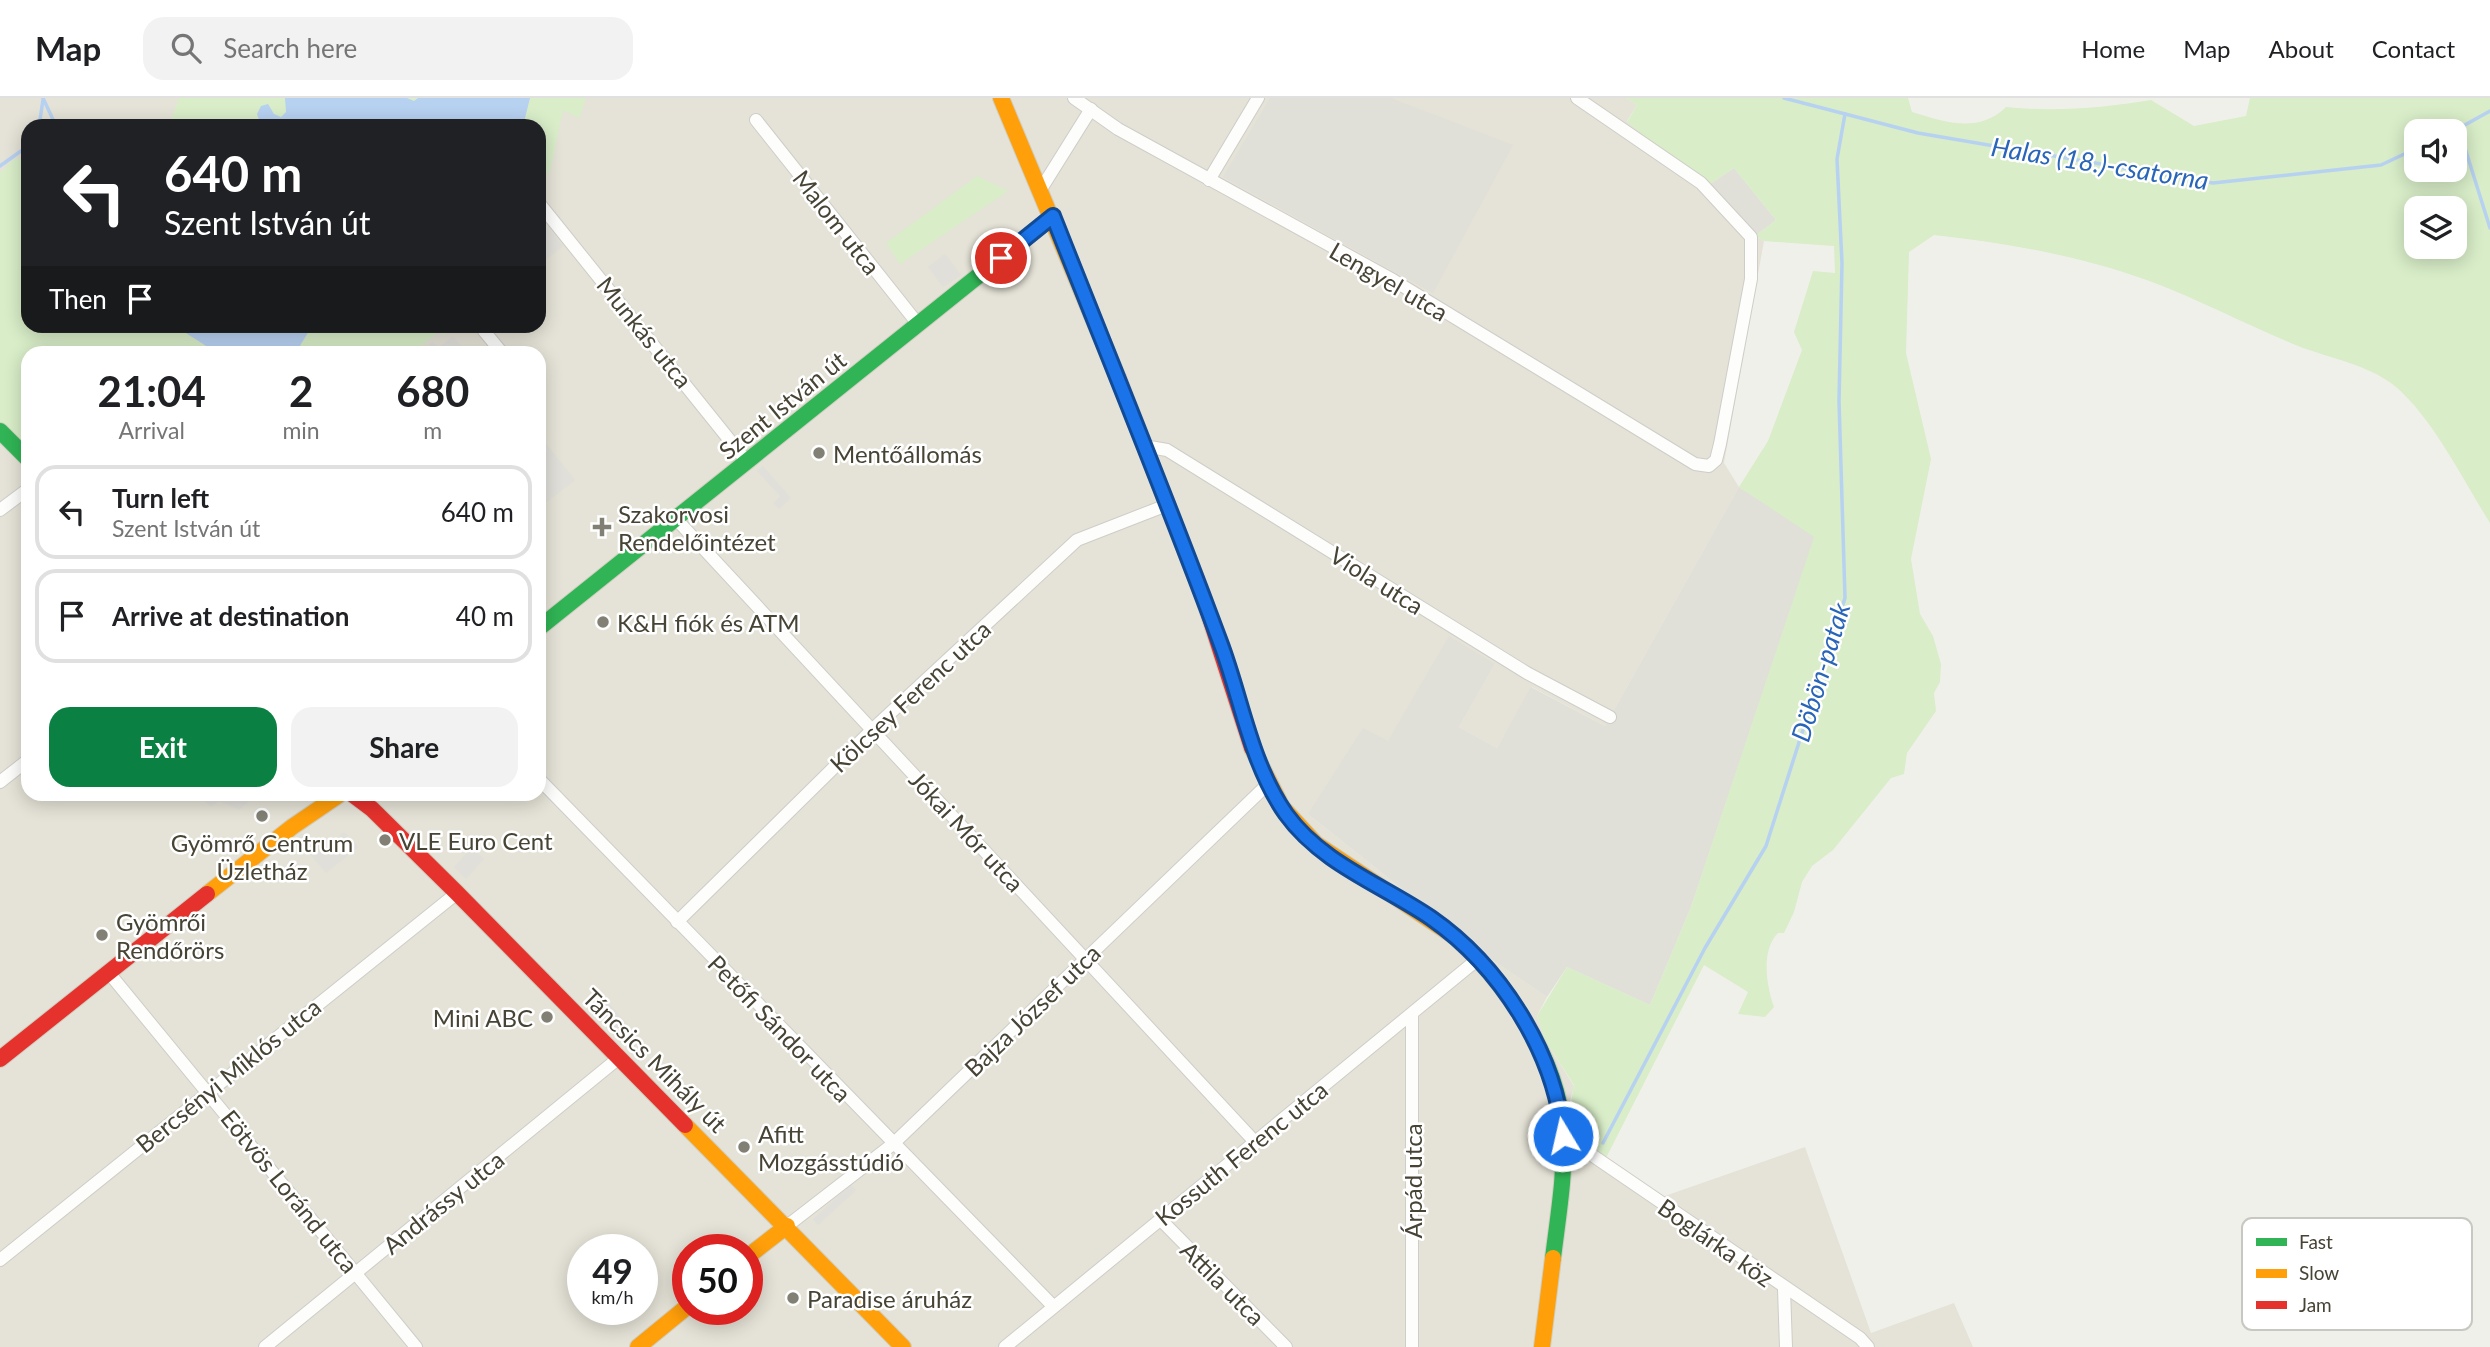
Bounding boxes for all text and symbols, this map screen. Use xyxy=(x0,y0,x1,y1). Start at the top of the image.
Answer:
search box xyxy=(143,17,633,80)
text: Map xyxy=(35,28,101,68)
icon: search xyxy=(167,29,205,67)
text: Search here xyxy=(223,32,357,64)
text: Home xyxy=(2081,34,2145,63)
text: Map xyxy=(2183,34,2231,63)
text: About xyxy=(2269,34,2334,63)
text: Contact xyxy=(2372,34,2455,63)
map controls xyxy=(2404,119,2467,259)
button: sound xyxy=(2404,119,2467,182)
water label: Halas (18.)-csatorna xyxy=(1989,130,2211,196)
text: 640 m xyxy=(164,144,302,202)
icon: left xyxy=(49,147,140,238)
street label: Malom utca xyxy=(787,164,887,280)
button: layers xyxy=(2404,196,2467,259)
text: Szent István út xyxy=(164,203,370,242)
pin xyxy=(971,228,1031,288)
street label: Lengyel utca xyxy=(1325,235,1453,327)
icon: arrive xyxy=(982,239,1020,277)
street label: Munkás utca xyxy=(591,270,699,394)
icon: arrive xyxy=(121,280,159,318)
text: Then xyxy=(49,283,107,315)
street label: Szent István út xyxy=(713,345,852,465)
text: 21:04 xyxy=(98,366,206,416)
text: 2 xyxy=(289,366,313,416)
text: 680 xyxy=(396,366,469,416)
text: Arrival xyxy=(119,416,185,444)
text: min xyxy=(282,416,320,444)
text: m xyxy=(423,416,442,444)
place label: Mentőállomás xyxy=(833,439,982,468)
marker: Mentőállomás xyxy=(811,445,827,461)
text: Turn left xyxy=(112,482,209,514)
icon: left xyxy=(53,493,91,531)
text: 640 m xyxy=(441,496,514,528)
place label: Szakorvosi Rendelőintézet xyxy=(618,499,776,556)
text: Szent István út xyxy=(112,514,260,542)
marker: Szakorvosi Rendelőintézet xyxy=(592,517,612,537)
street label: Viola utca xyxy=(1325,540,1429,620)
icon: arrive xyxy=(53,597,91,635)
water label: Döbön-patak xyxy=(1784,598,1856,745)
text: Arrive at destination xyxy=(112,600,349,632)
text: 40 m xyxy=(456,600,514,632)
place label: K&H fiók és ATM xyxy=(617,608,800,637)
marker: K&H fiók és ATM xyxy=(595,614,611,630)
street label: Kölcsey Ferenc utca xyxy=(824,614,996,778)
button: Exit xyxy=(49,707,277,787)
button: Share xyxy=(291,707,518,787)
street label: Jókai Mór utca xyxy=(904,765,1030,897)
marker: Gyömrő Centrum Üzletház xyxy=(254,808,270,824)
place label: VLE Euro Cent xyxy=(399,826,553,855)
place label: Gyömrő Centrum Üzletház xyxy=(171,828,353,885)
marker: VLE Euro Cent xyxy=(377,832,393,848)
place label: Gyömrői Rendőrörs xyxy=(116,907,224,964)
marker: Gyömrői Rendőrörs xyxy=(94,927,110,943)
street label: Bajza József utca xyxy=(958,938,1106,1082)
street label: Petőfi Sándor utca xyxy=(703,948,857,1108)
street label: Táncsics Mihály út xyxy=(577,982,733,1138)
street label: Bercsényi Miklós utca xyxy=(130,992,326,1158)
place label: Mini ABC xyxy=(433,1003,533,1032)
marker: Mini ABC xyxy=(539,1009,555,1025)
street label: Kossuth Ferenc utca xyxy=(1149,1075,1333,1231)
position arrow xyxy=(1526,1099,1600,1173)
street label: Eötvös Loránd utca xyxy=(215,1104,365,1278)
place label: Afitt Mozgásstúdió xyxy=(758,1119,904,1176)
street label: Árpád utca xyxy=(1398,1123,1427,1239)
marker: Afitt Mozgásstúdió xyxy=(736,1139,752,1155)
street label: Andrássy utca xyxy=(377,1144,509,1260)
street label: Boglárka köz xyxy=(1653,1192,1779,1292)
legend xyxy=(2242,1218,2472,1330)
text: Fast xyxy=(2299,1230,2333,1253)
speed limit sign: 50 xyxy=(672,1234,763,1325)
street label: Attila utca xyxy=(1175,1235,1271,1331)
text: 49 xyxy=(592,1249,633,1291)
text: Slow xyxy=(2299,1261,2339,1284)
place label: Paradise áruház xyxy=(807,1284,972,1313)
text: km/h xyxy=(591,1286,634,1308)
marker: Paradise áruház xyxy=(785,1290,801,1306)
text: Jam xyxy=(2299,1293,2332,1316)

